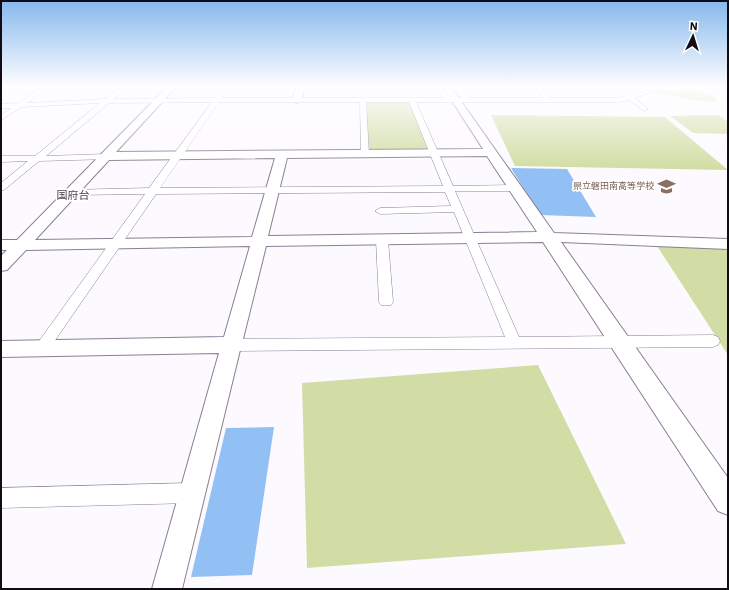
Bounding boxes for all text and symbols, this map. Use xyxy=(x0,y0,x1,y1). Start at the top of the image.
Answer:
north arrow xyxy=(673,16,713,56)
text: N xyxy=(689,19,698,33)
school or university icon: 県立磐田南高等学校 xyxy=(657,176,677,196)
place label: 県立磐田南高等学校 xyxy=(573,180,654,191)
district label: 国府台 xyxy=(57,188,90,202)

